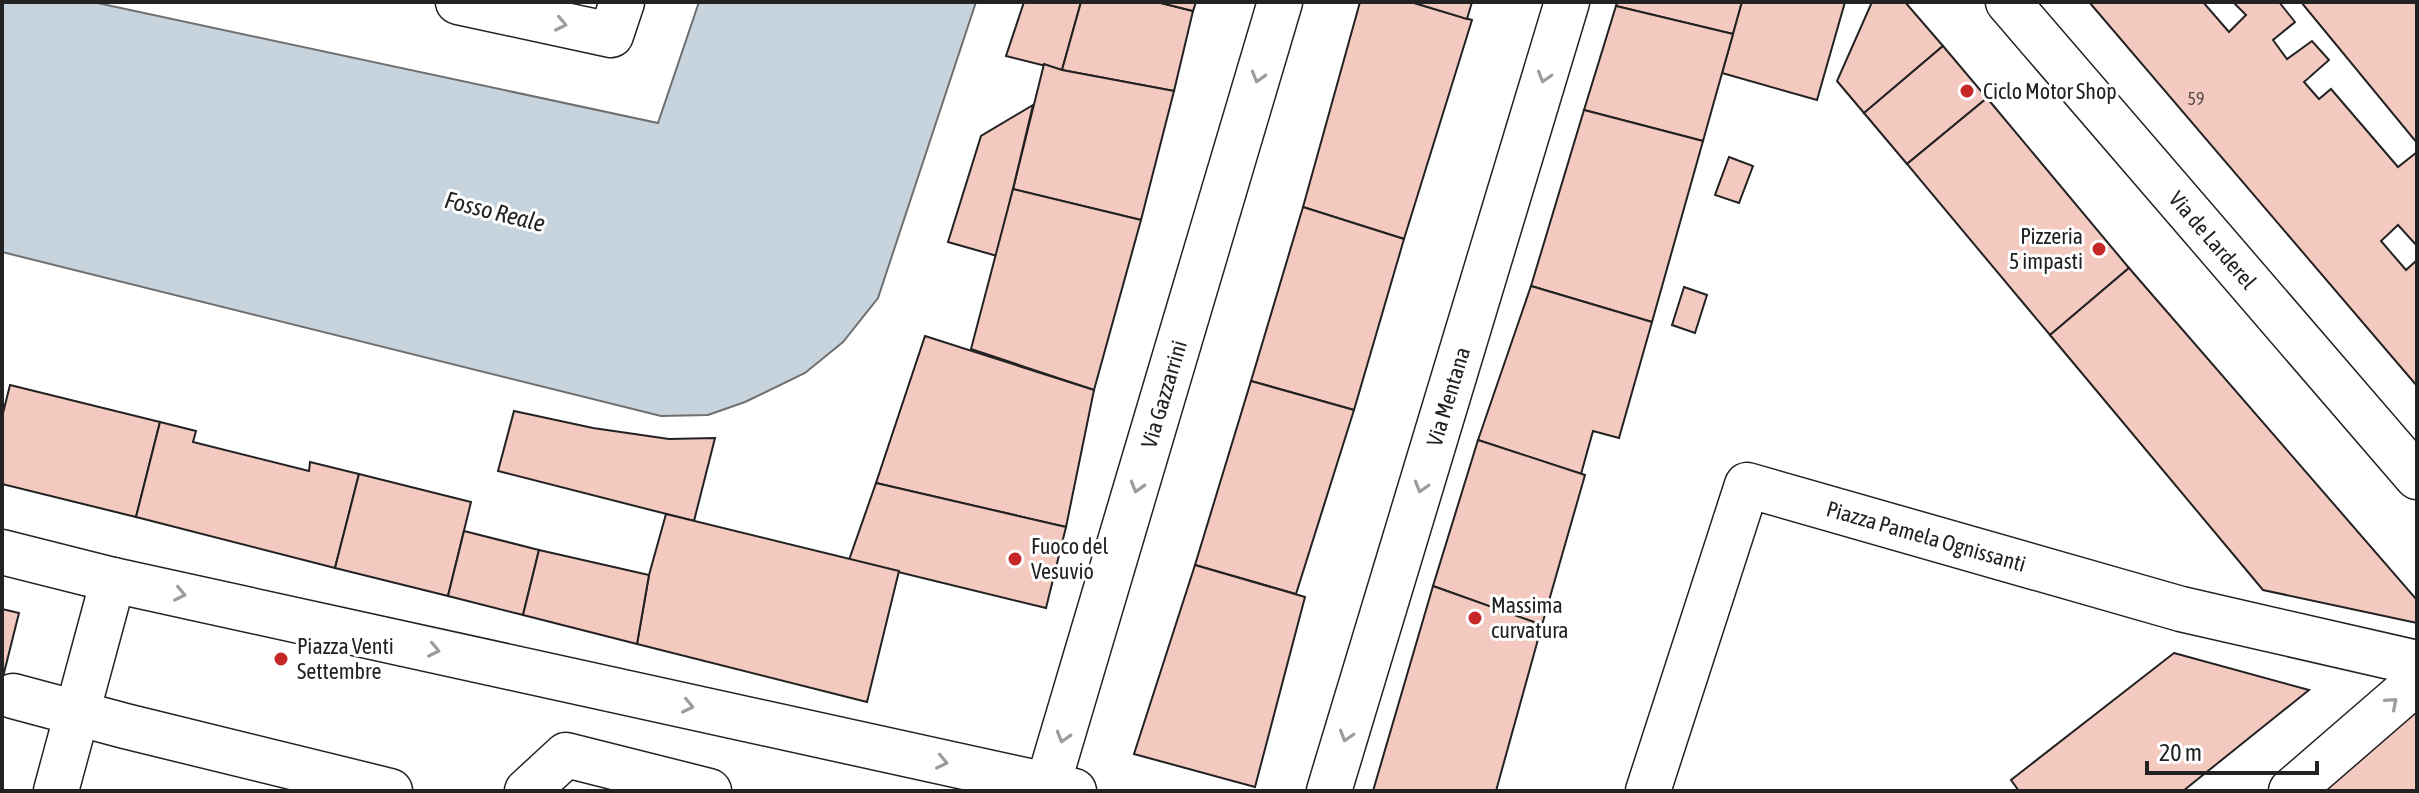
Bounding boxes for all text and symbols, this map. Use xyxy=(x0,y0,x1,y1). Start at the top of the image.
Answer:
one-way arrow xyxy=(554,15,568,32)
one-way arrow xyxy=(1251,69,1267,83)
one-way arrow xyxy=(1537,69,1553,83)
place label: Ciclo Motor Shop xyxy=(1983,78,2117,104)
marker: Ciclo Motor Shop xyxy=(1958,82,1976,100)
house number: 59 xyxy=(2188,88,2204,109)
water label: Fosso Reale xyxy=(442,186,548,237)
street label: Via de Larderel xyxy=(2164,186,2262,294)
place label: Pizzeria 5 impasti xyxy=(2009,223,2083,274)
marker: Pizzeria 5 impasti xyxy=(2090,240,2108,258)
street label: Via Gazzarrini xyxy=(1135,337,1192,451)
street label: Via Mentana xyxy=(1421,344,1475,449)
one-way arrow xyxy=(1414,479,1430,493)
one-way arrow xyxy=(1130,480,1146,494)
street label: Piazza Pamela Ognissanti xyxy=(1824,495,2029,577)
place label: Fuoco del Vesuvio xyxy=(1031,533,1109,584)
marker: Fuoco del Vesuvio xyxy=(1006,550,1024,568)
one-way arrow xyxy=(173,585,186,602)
place label: Massima curvatura xyxy=(1491,592,1569,643)
marker: Massima curvatura xyxy=(1466,609,1484,627)
place label: Piazza Venti Settembre xyxy=(297,633,394,684)
one-way arrow xyxy=(427,641,440,658)
marker: Piazza Venti Settembre xyxy=(272,650,290,668)
one-way arrow xyxy=(681,697,694,714)
one-way arrow xyxy=(2383,698,2398,713)
scale bar xyxy=(2147,725,2317,775)
one-way arrow xyxy=(1339,728,1355,742)
one-way arrow xyxy=(1056,729,1072,743)
text: 20 m xyxy=(2159,739,2202,766)
one-way arrow xyxy=(934,753,948,770)

